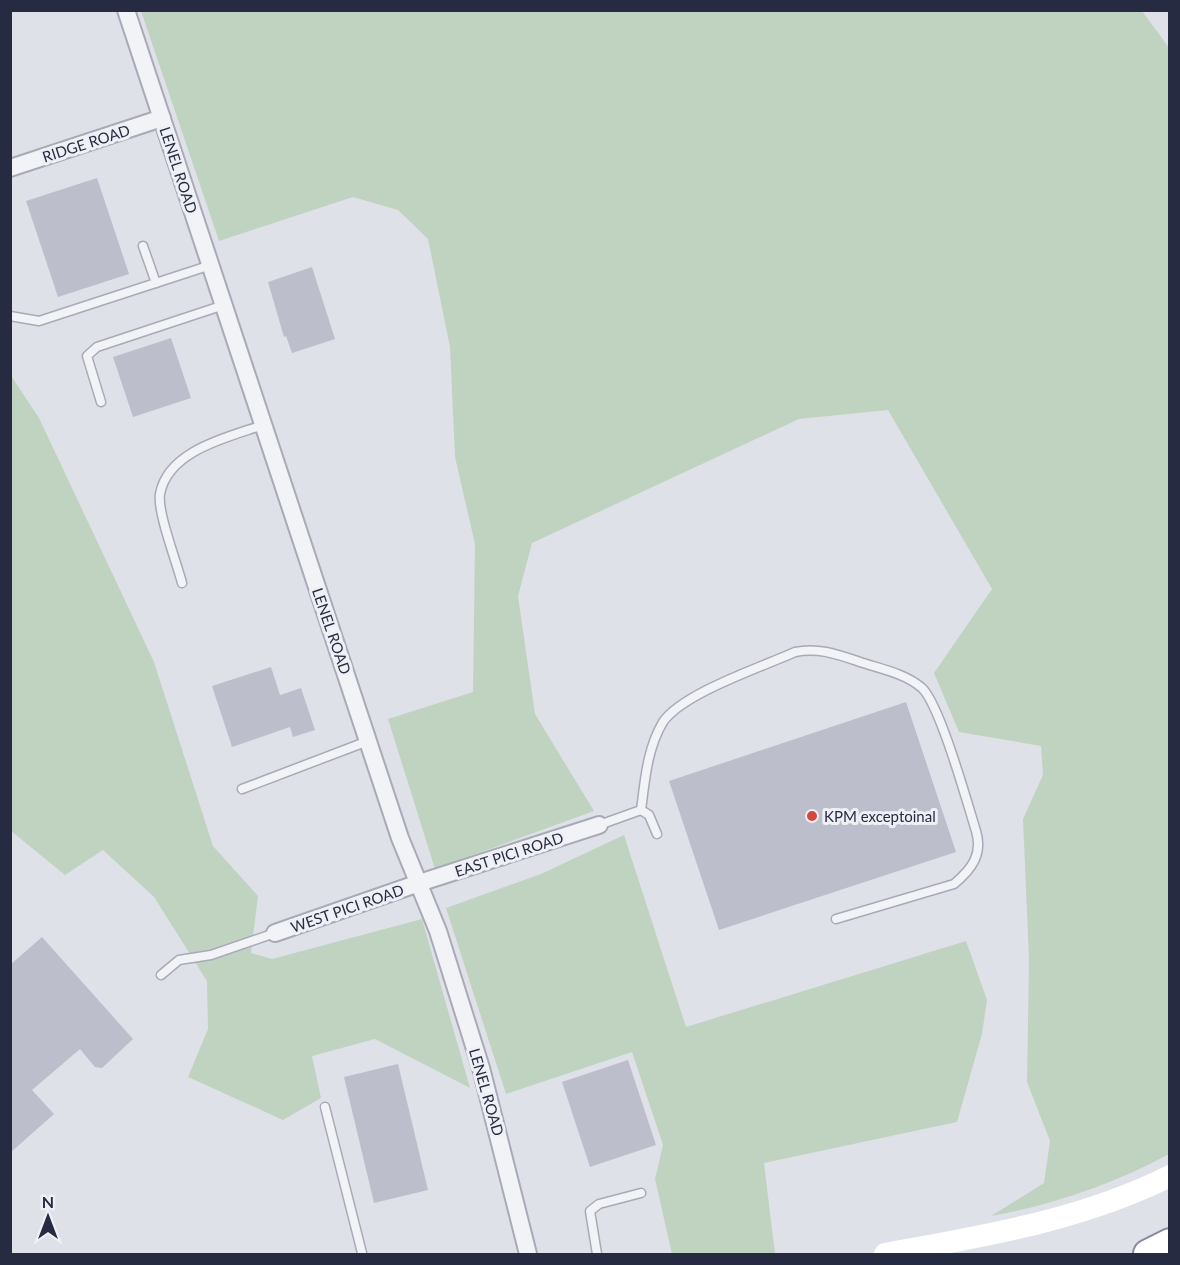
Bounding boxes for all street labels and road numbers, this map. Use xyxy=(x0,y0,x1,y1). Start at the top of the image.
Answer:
street label: RIDGE ROAD xyxy=(40,120,132,166)
street label: LENEL ROAD xyxy=(157,124,201,216)
street label: LENEL ROAD xyxy=(309,585,355,677)
street label: EAST PICI ROAD xyxy=(452,828,566,880)
street label: WEST PICI ROAD xyxy=(288,880,406,936)
street label: LENEL ROAD xyxy=(466,1046,508,1138)

